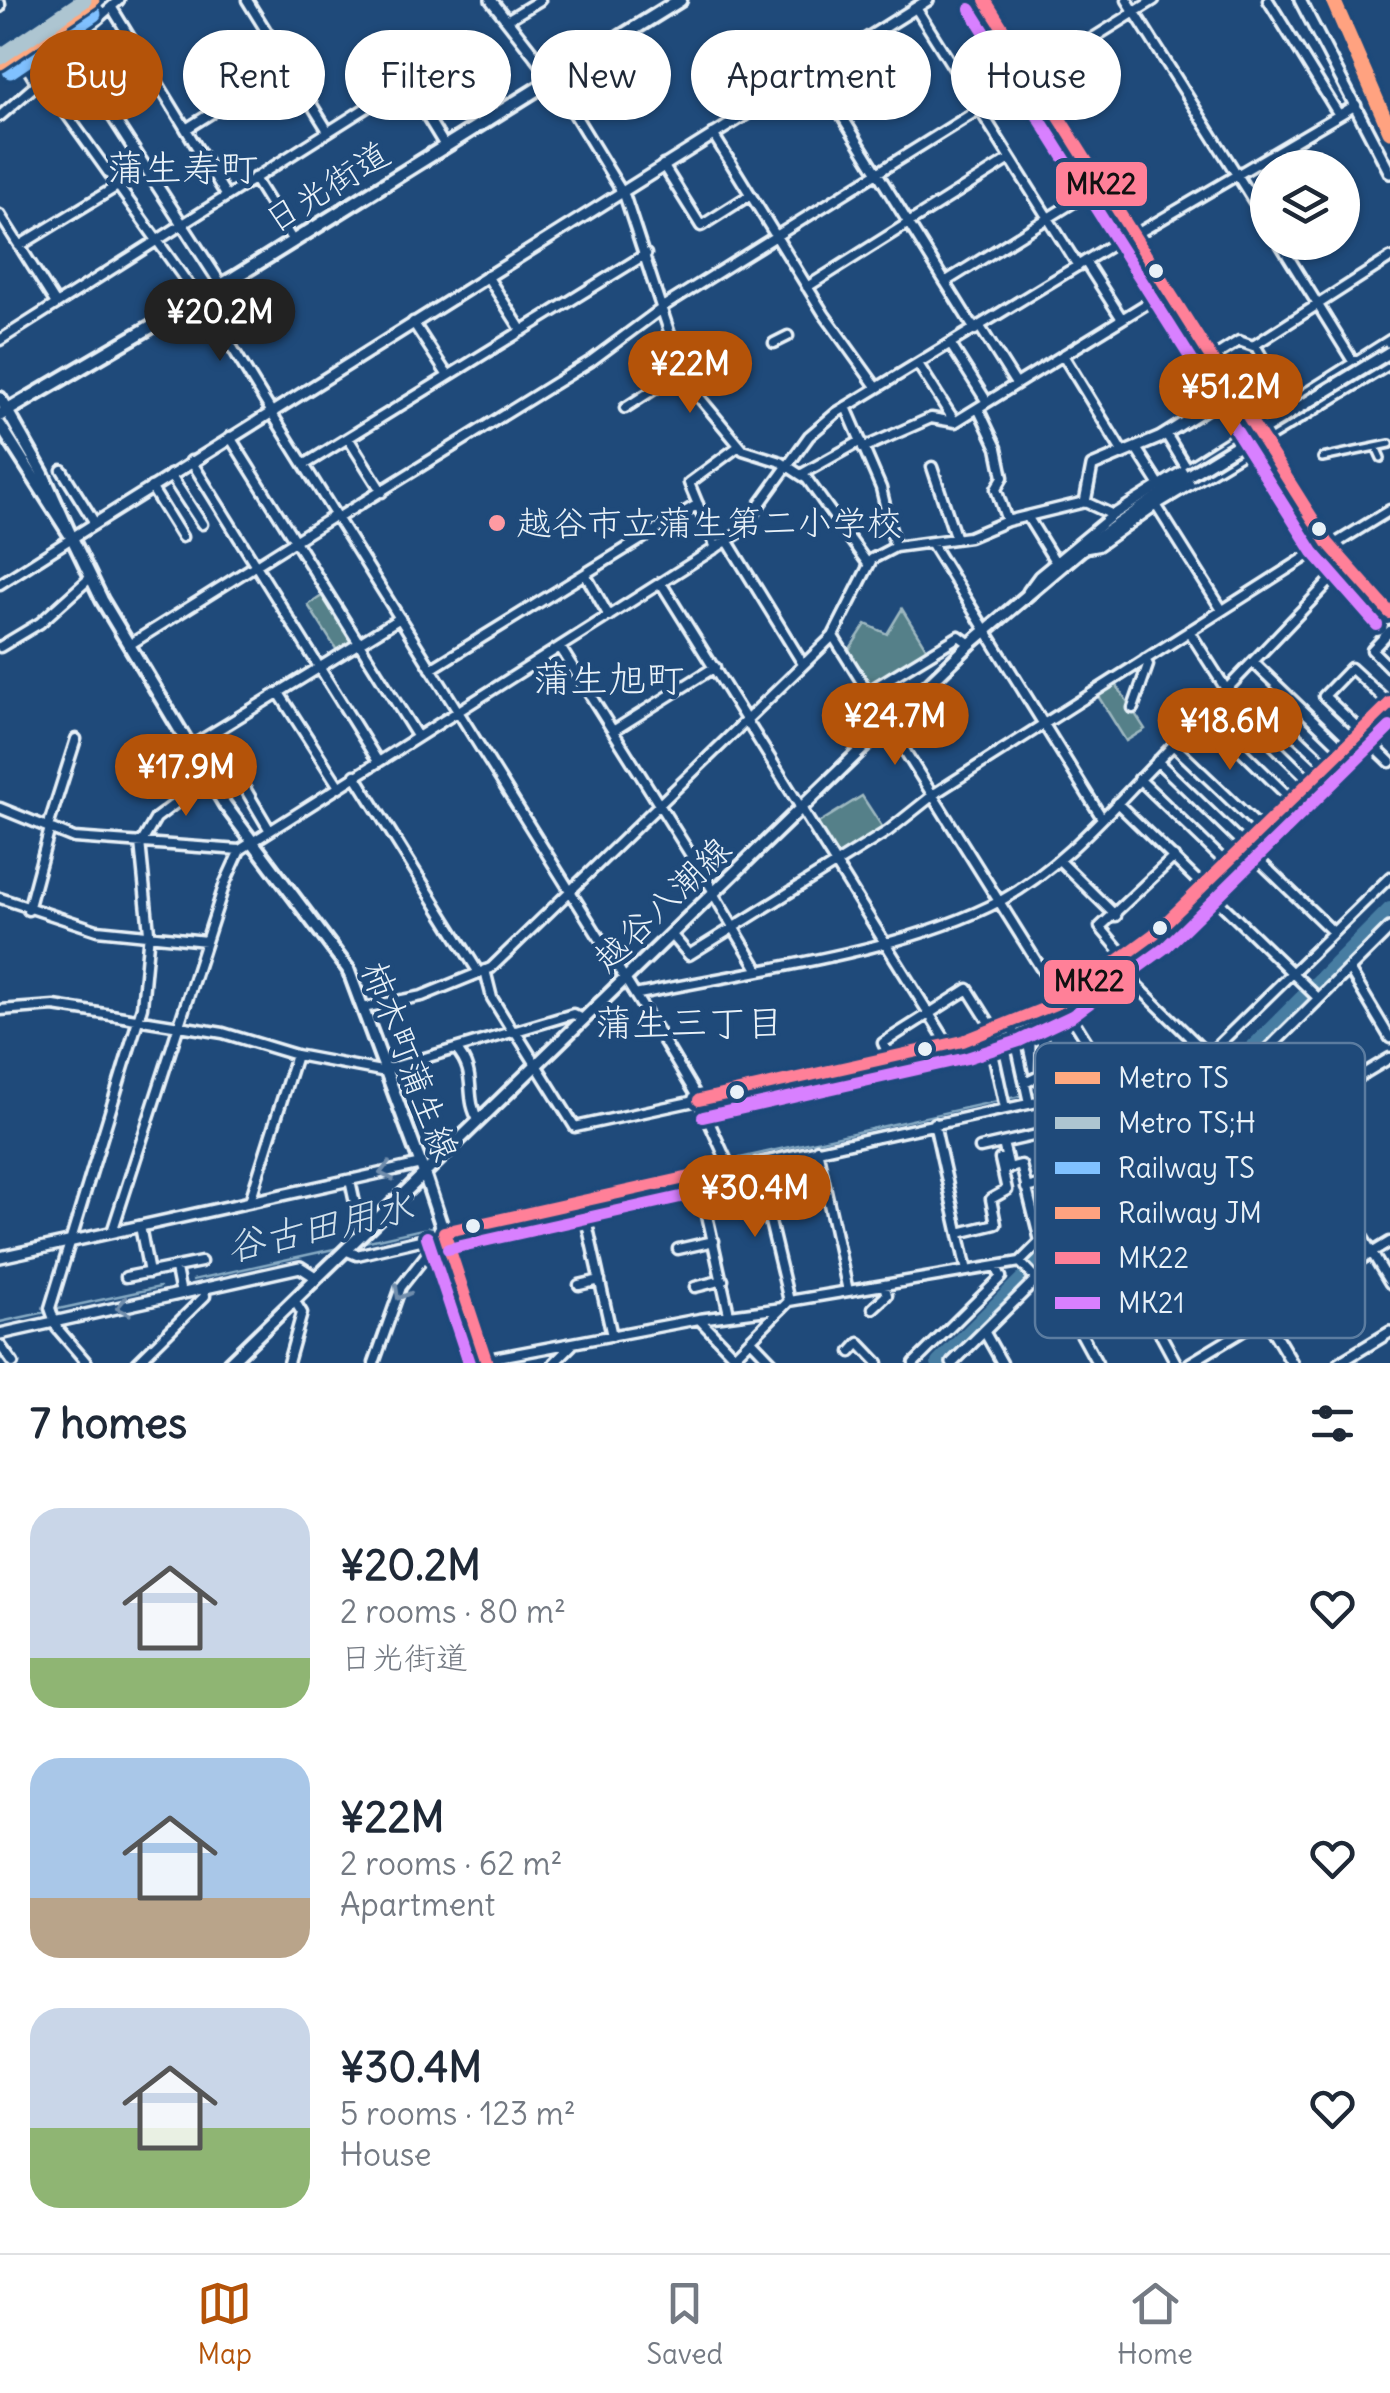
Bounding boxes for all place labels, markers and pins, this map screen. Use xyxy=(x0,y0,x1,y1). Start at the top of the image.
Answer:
unlabelled marker xyxy=(1146,261,1166,281)
pin: ¥20.2M xyxy=(139,279,301,364)
pin: ¥22M xyxy=(631,331,749,416)
pin: ¥51.2M xyxy=(1150,354,1312,439)
place label: 越谷市立蒲生第二小学校 xyxy=(517,500,902,544)
marker: 越谷市立蒲生第二小学校 xyxy=(486,512,508,534)
unlabelled marker xyxy=(1309,519,1329,539)
pin: ¥24.7M xyxy=(814,683,976,768)
pin: ¥18.6M xyxy=(1149,688,1311,773)
pin: ¥17.9M xyxy=(105,734,267,819)
unlabelled marker xyxy=(1150,918,1170,938)
unlabelled marker xyxy=(915,1039,935,1059)
unlabelled marker xyxy=(727,1082,747,1102)
pin: ¥30.4M xyxy=(674,1155,836,1240)
unlabelled marker xyxy=(463,1216,483,1236)

